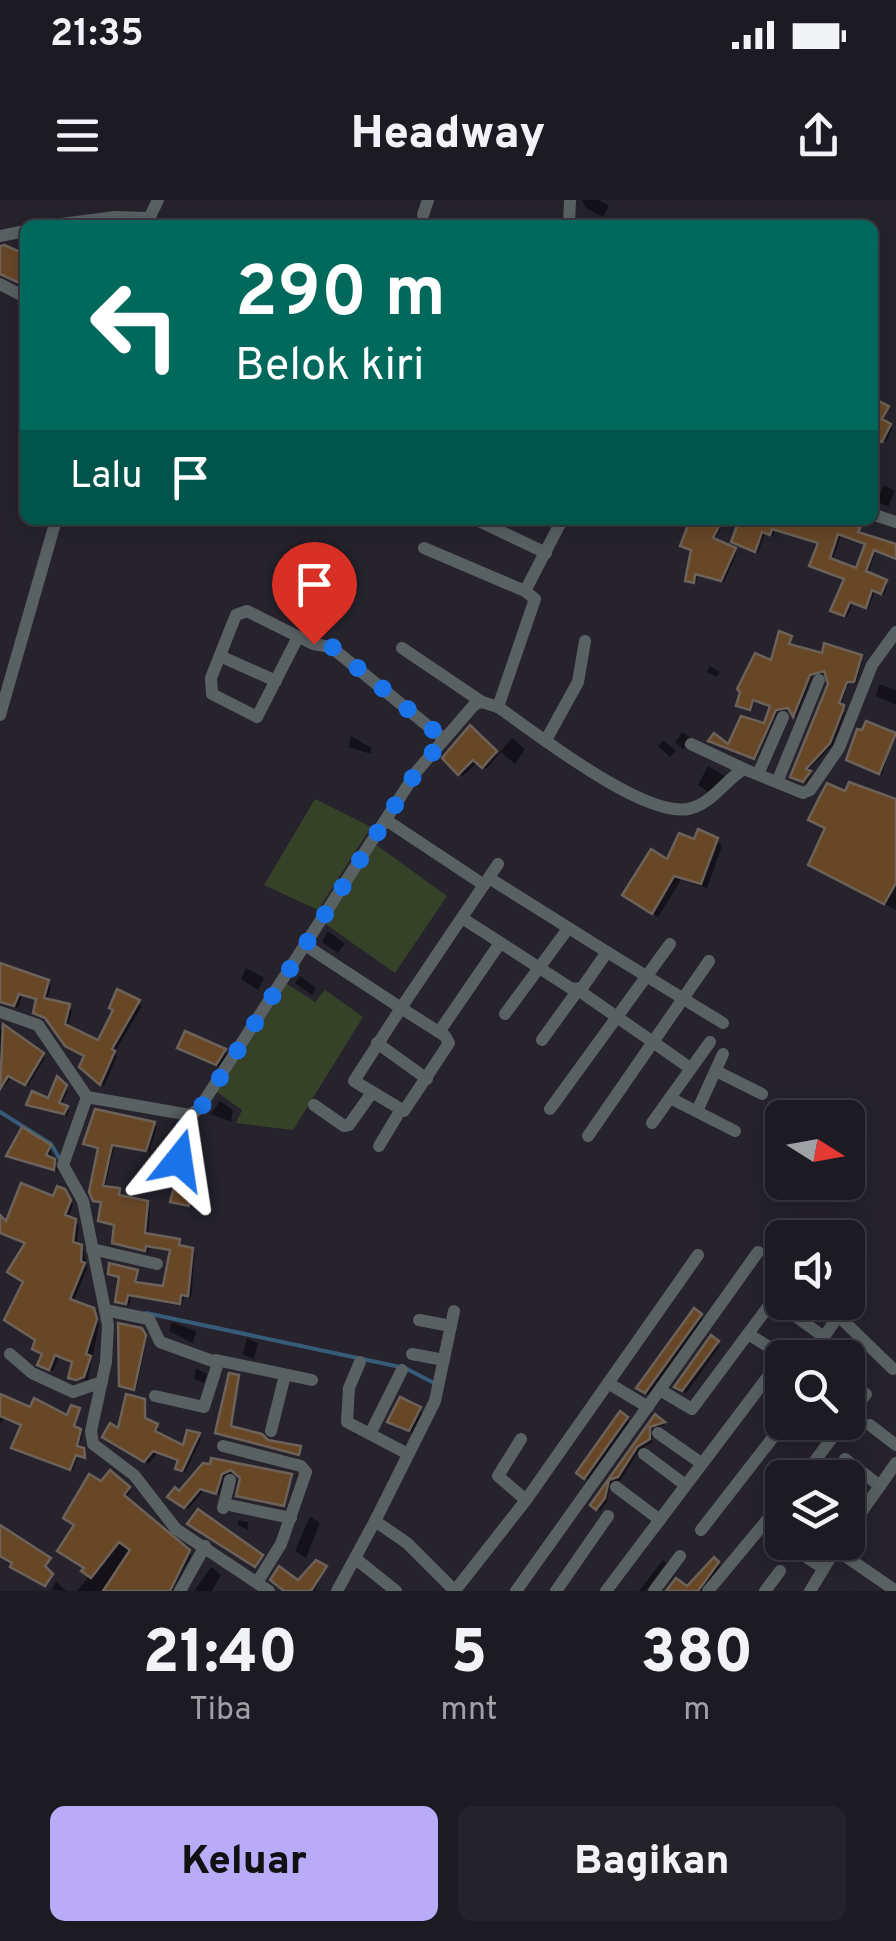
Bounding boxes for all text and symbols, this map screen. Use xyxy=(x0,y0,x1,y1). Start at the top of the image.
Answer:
text: 21:35 xyxy=(50,11,144,60)
text: Headway xyxy=(351,107,545,164)
icon: menu xyxy=(50,108,105,163)
icon: share xyxy=(791,108,846,163)
text: 290 m xyxy=(235,252,446,341)
icon: left xyxy=(70,260,200,390)
text: Belok kiri xyxy=(235,339,425,396)
icon: arrive xyxy=(163,450,218,505)
text: Lalu xyxy=(70,453,143,502)
pin xyxy=(272,542,357,645)
icon: arrive xyxy=(287,557,342,612)
north arrow xyxy=(765,1100,865,1200)
map controls xyxy=(765,1100,865,1560)
position arrow xyxy=(127,1108,231,1212)
button: sound xyxy=(765,1220,865,1320)
button: search xyxy=(765,1340,865,1440)
button: layers xyxy=(765,1460,865,1560)
text: 21:40 xyxy=(143,1618,298,1694)
text: 5 xyxy=(451,1618,487,1694)
text: 380 xyxy=(640,1618,753,1694)
text: Tiba xyxy=(189,1691,251,1731)
text: mnt xyxy=(440,1691,498,1731)
text: m xyxy=(683,1691,710,1731)
button: Keluar xyxy=(50,1806,438,1921)
button: Bagikan xyxy=(458,1806,846,1921)

